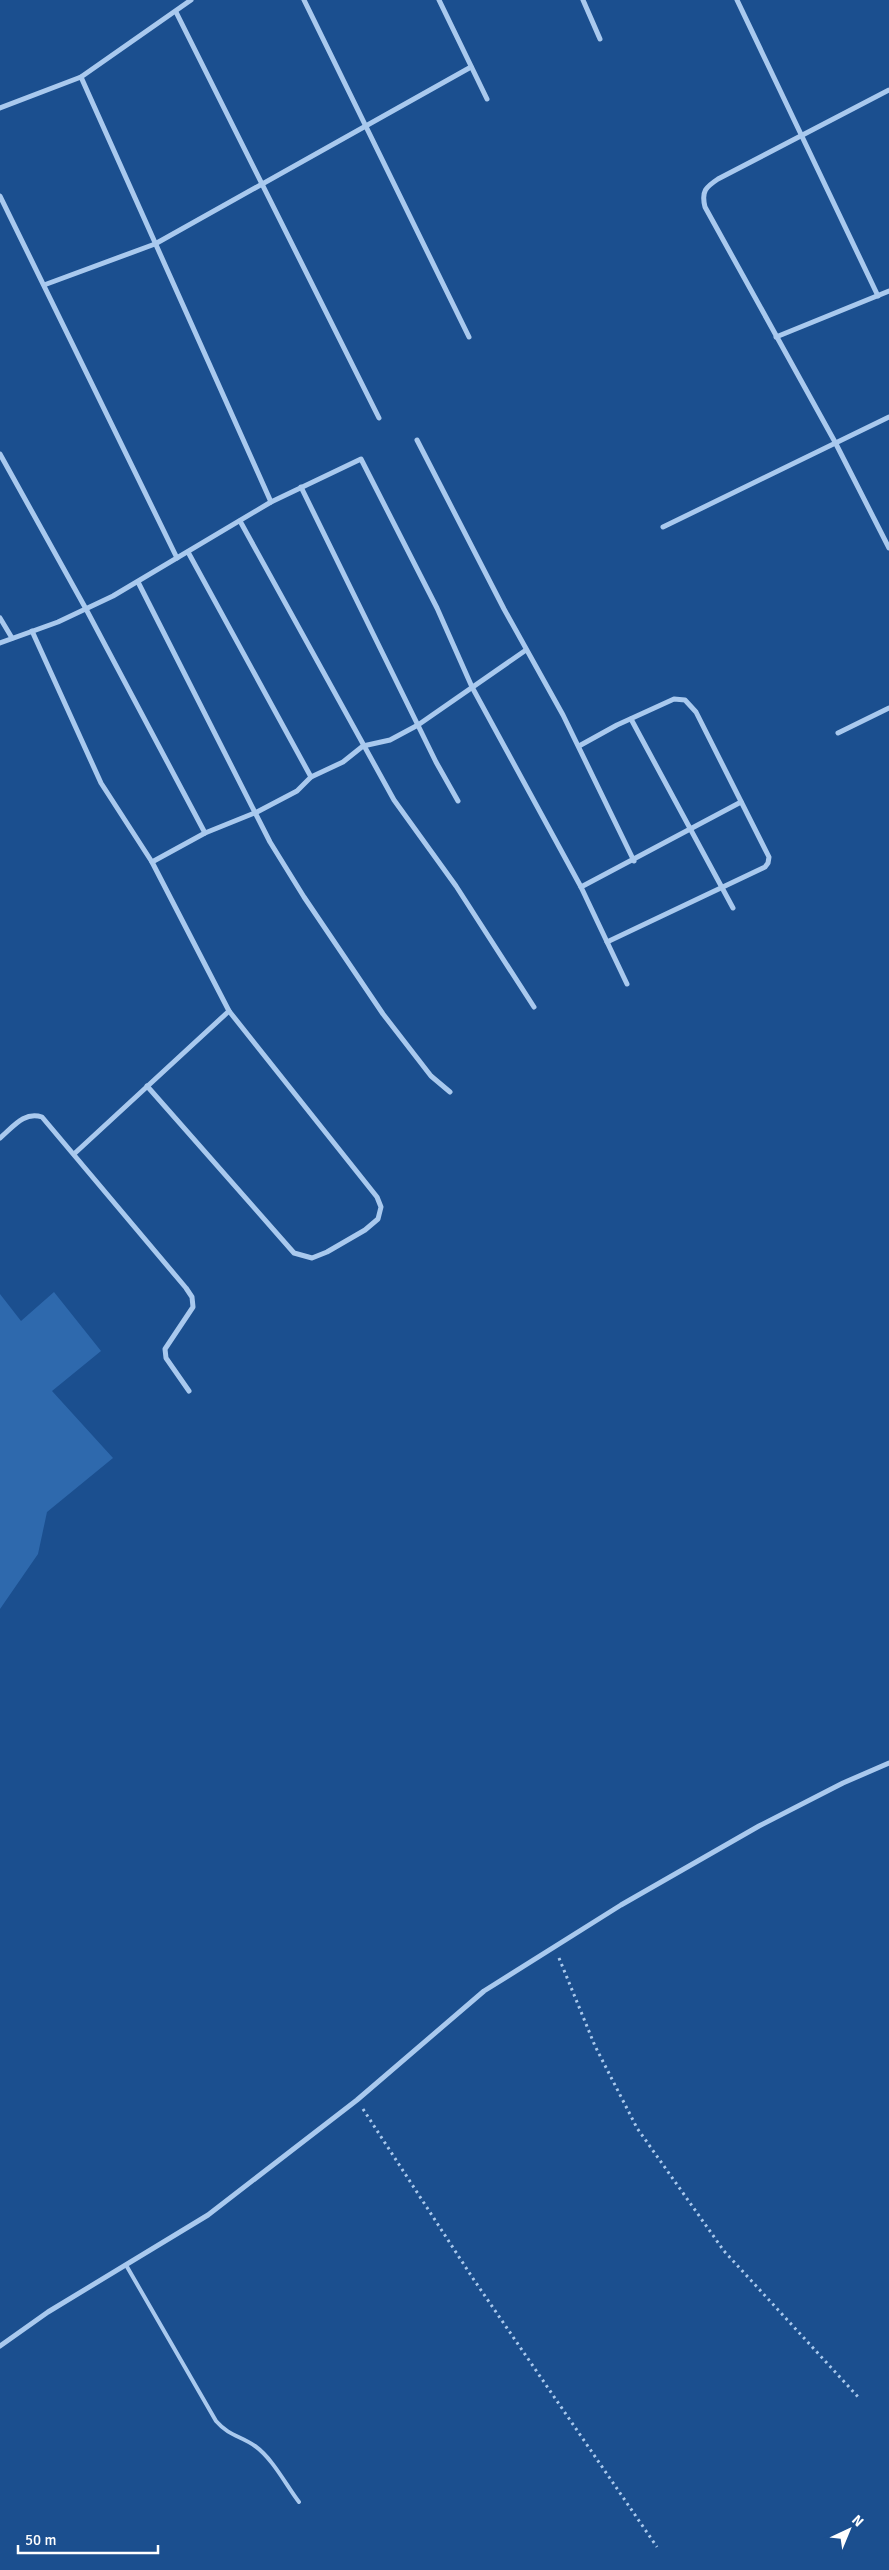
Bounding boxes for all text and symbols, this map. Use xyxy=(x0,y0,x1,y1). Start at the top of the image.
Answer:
north arrow xyxy=(824,2505,874,2555)
text: N xyxy=(848,2512,867,2531)
scale bar xyxy=(18,2522,158,2554)
text: 50 m xyxy=(25,2531,56,2549)

